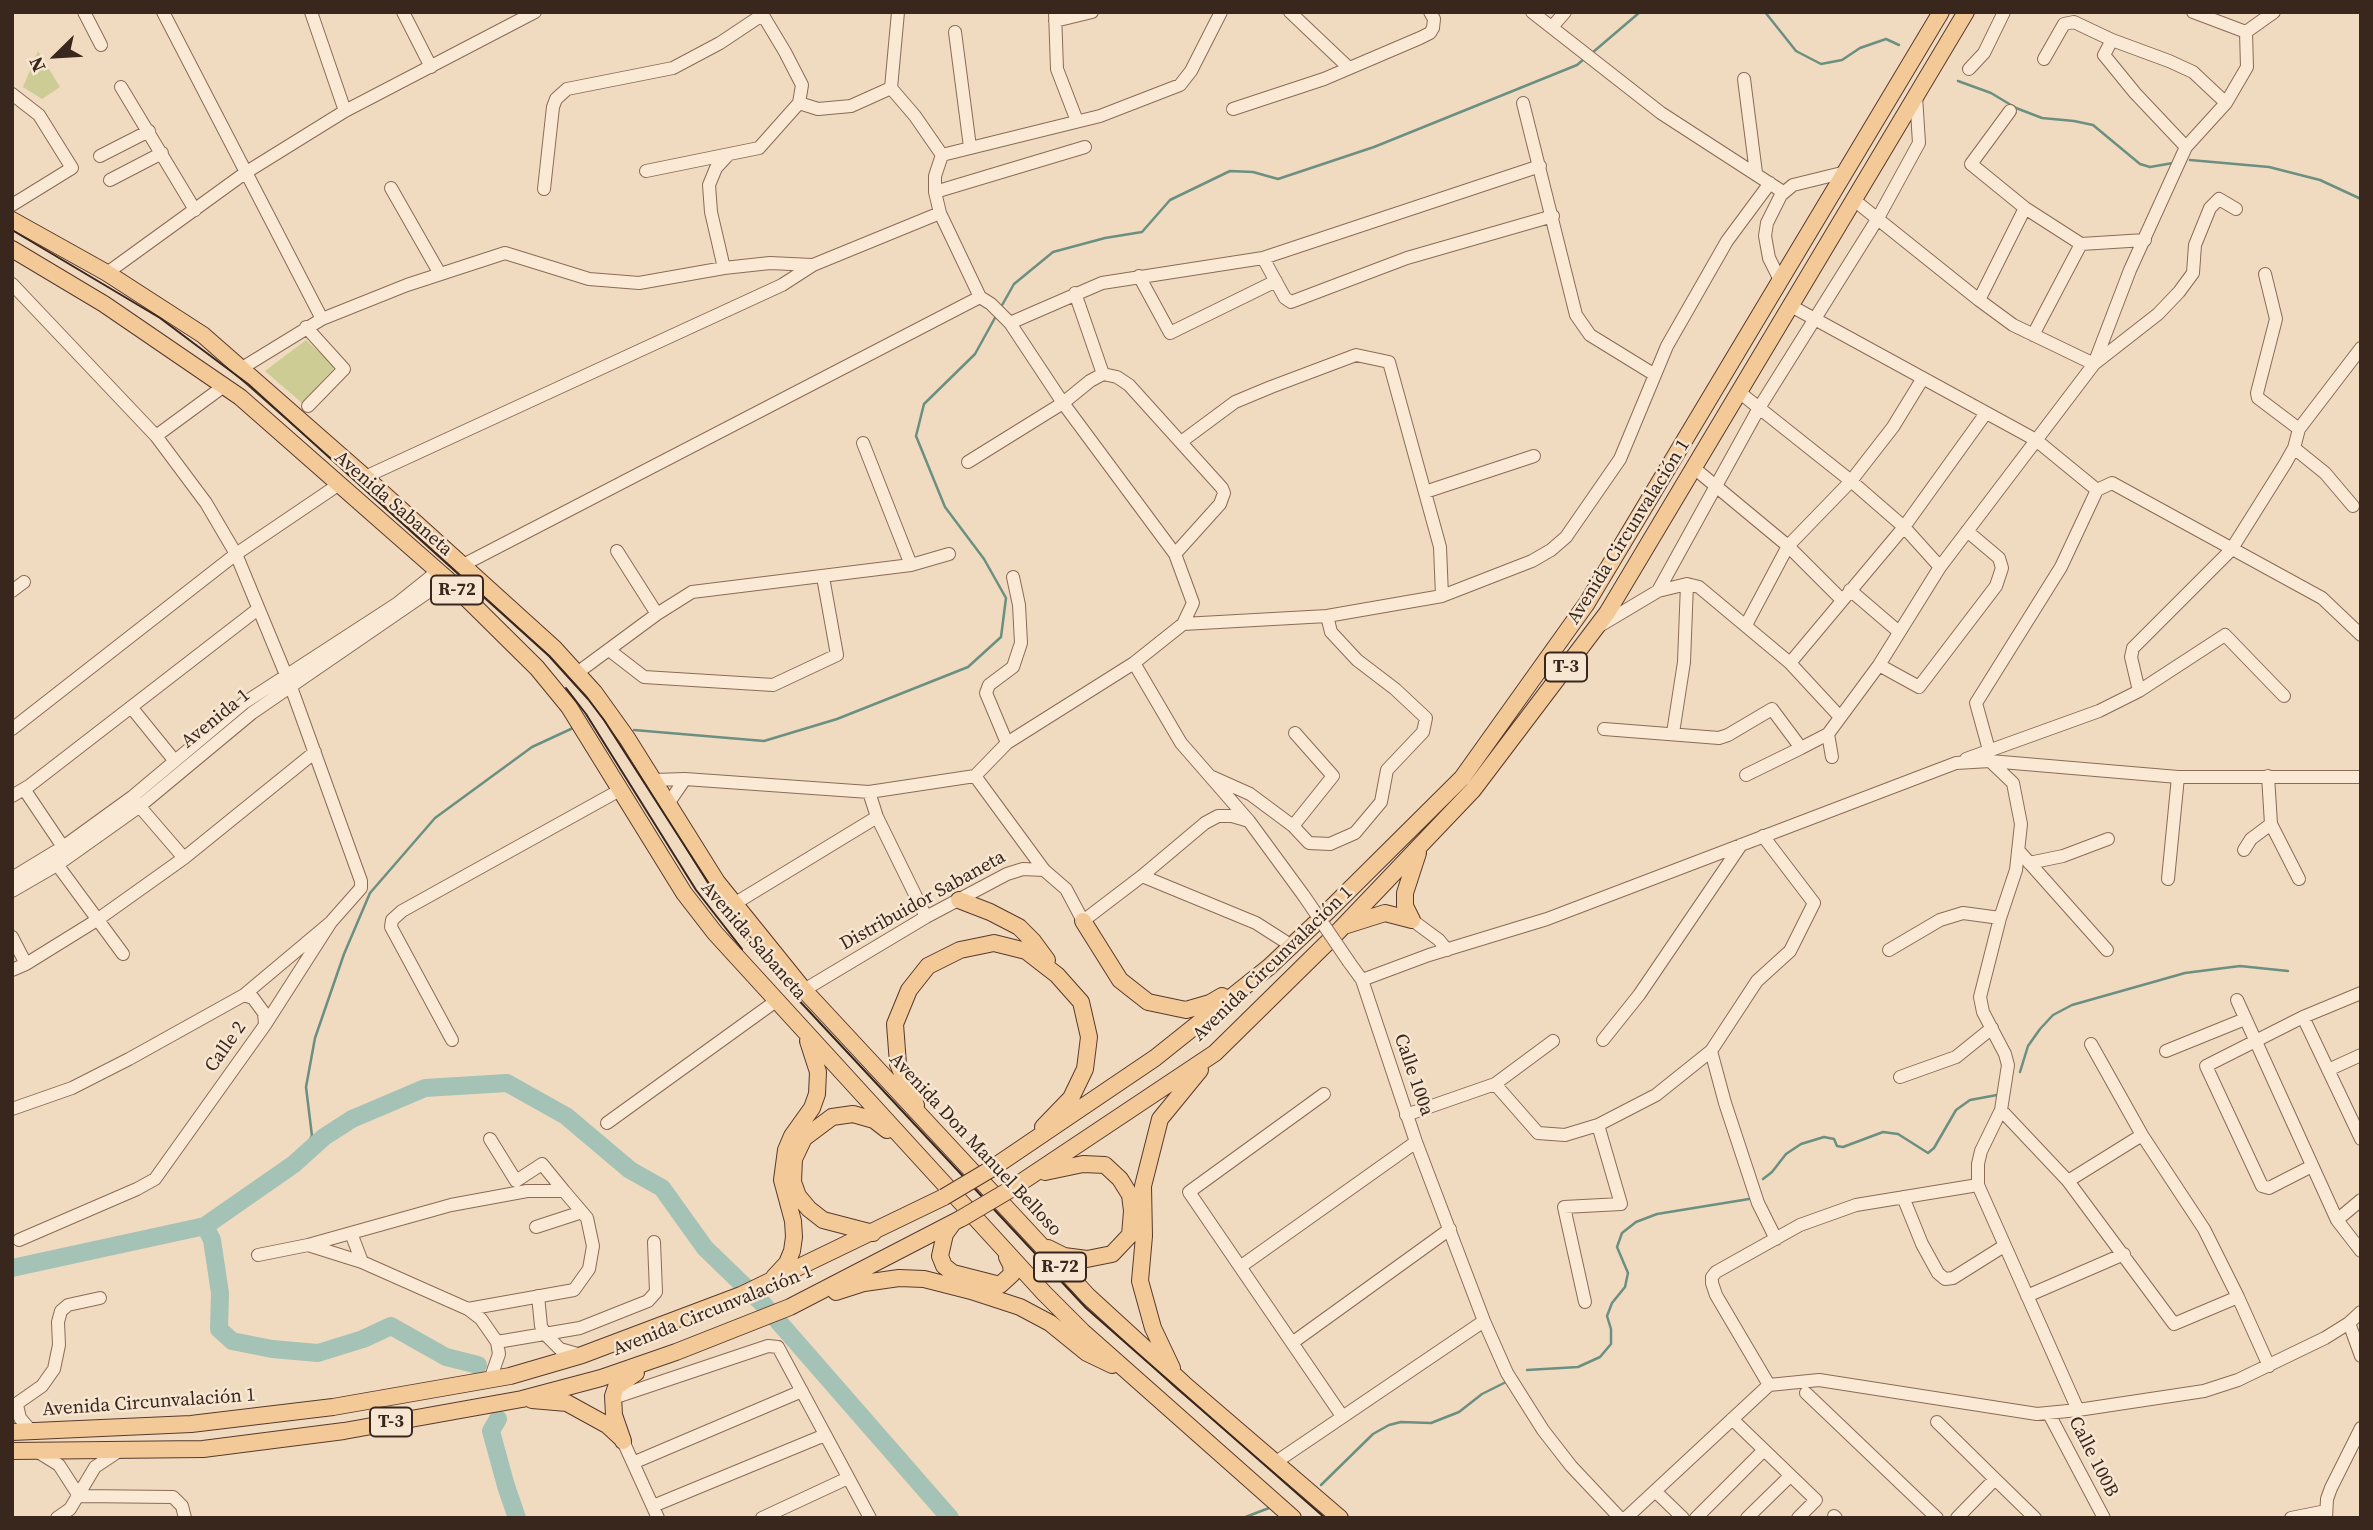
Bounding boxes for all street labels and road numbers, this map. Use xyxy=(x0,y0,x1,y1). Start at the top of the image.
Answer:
street label: Avenida Circunvalación 1 xyxy=(1563,435,1695,629)
street label: Avenida Sabaneta xyxy=(329,446,457,562)
road number: R-72 xyxy=(431,576,483,604)
road number: T-3 xyxy=(1545,652,1587,682)
street label: Avenida 1 xyxy=(177,684,255,754)
street label: Distribuidor Sabaneta xyxy=(836,846,1010,956)
street label: Avenida Sabaneta xyxy=(695,877,811,1005)
street label: Avenida Circunvalación 1 xyxy=(1188,881,1358,1047)
street label: Calle 2 xyxy=(200,1017,252,1077)
street label: Calle 100a xyxy=(1388,1031,1438,1119)
street label: Avenida Don Manuel Belloso xyxy=(884,1049,1066,1241)
road number: R-72 xyxy=(1034,1252,1086,1282)
street label: Avenida Circunvalación 1 xyxy=(610,1260,816,1362)
street label: Avenida Circunvalación 1 xyxy=(41,1384,257,1422)
road number: T-3 xyxy=(370,1408,412,1436)
street label: Calle 100B xyxy=(2063,1413,2123,1501)

